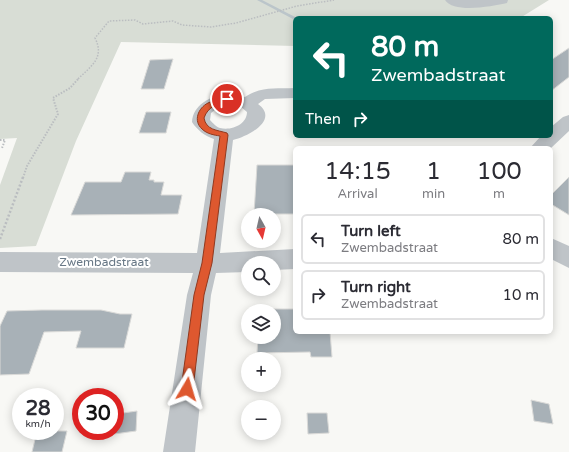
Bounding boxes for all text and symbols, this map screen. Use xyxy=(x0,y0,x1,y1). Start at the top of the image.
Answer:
text: 80 m xyxy=(371,30,439,64)
icon: left xyxy=(305,32,357,84)
text: Zwembadstraat xyxy=(371,64,505,86)
pin xyxy=(210,82,244,116)
icon: arrive xyxy=(216,88,238,110)
icon: right xyxy=(349,108,371,130)
text: Then xyxy=(305,110,341,128)
text: 14:15 xyxy=(324,157,391,186)
text: 1 xyxy=(426,157,441,186)
text: 100 xyxy=(476,157,522,186)
text: Arrival xyxy=(337,186,378,202)
text: min xyxy=(422,186,445,202)
text: m xyxy=(493,186,505,202)
north arrow xyxy=(241,208,281,248)
map controls xyxy=(241,208,281,440)
text: Turn left xyxy=(341,222,401,240)
icon: left xyxy=(307,228,329,250)
text: 80 m xyxy=(502,230,539,248)
text: Zwembadstraat xyxy=(341,240,438,256)
street label: Zwembadstraat xyxy=(59,255,149,269)
button: search xyxy=(241,256,281,296)
text: Turn right xyxy=(341,278,411,296)
icon: right xyxy=(307,284,329,306)
text: 10 m xyxy=(502,286,539,304)
text: Zwembadstraat xyxy=(341,296,438,312)
button: layers xyxy=(241,304,281,344)
button: + xyxy=(241,352,281,392)
position arrow xyxy=(166,368,208,410)
speed limit sign: 30 xyxy=(72,388,124,440)
text: 28 xyxy=(25,397,51,421)
button: − xyxy=(241,400,281,440)
text: km/h xyxy=(25,418,51,430)

